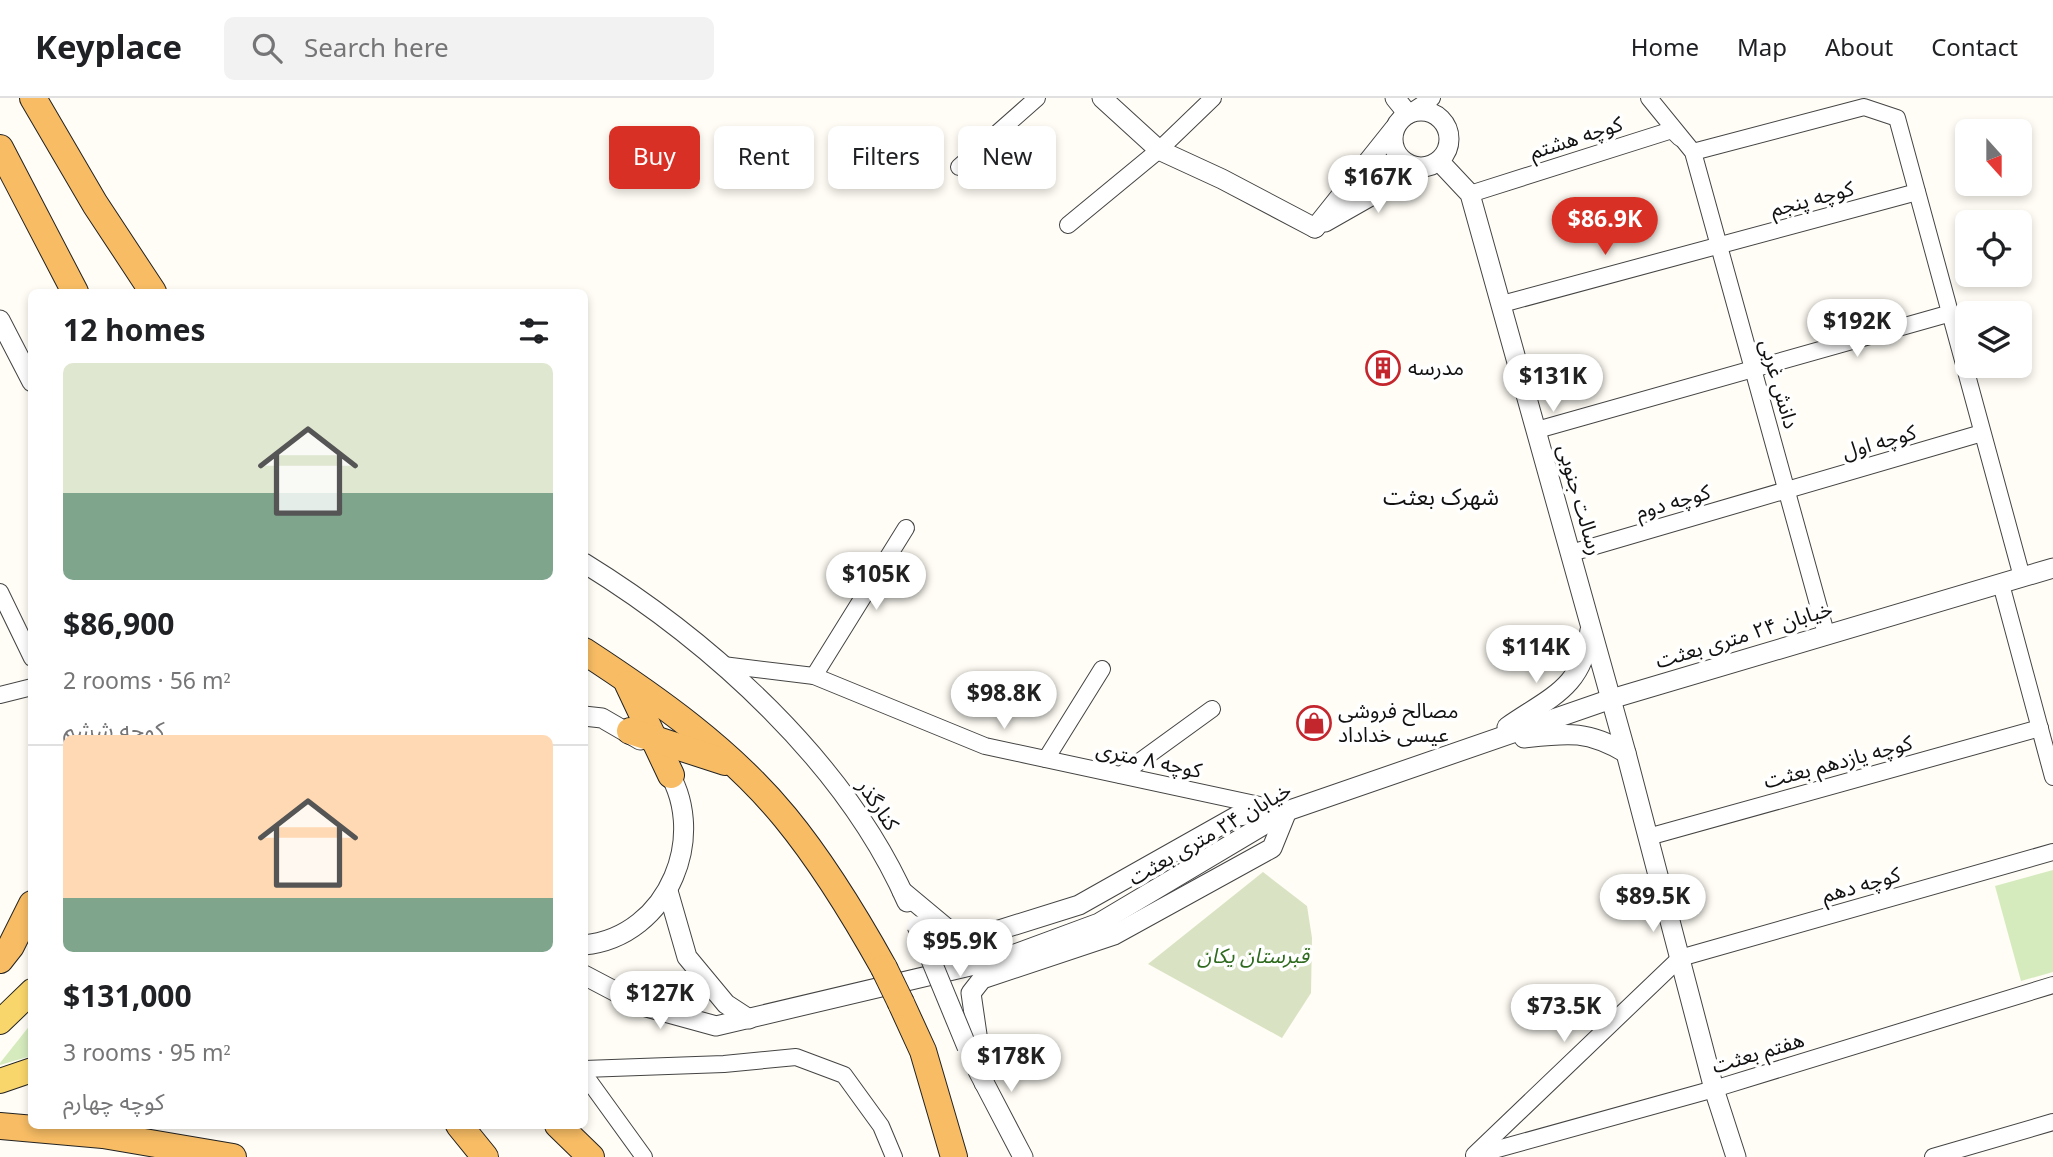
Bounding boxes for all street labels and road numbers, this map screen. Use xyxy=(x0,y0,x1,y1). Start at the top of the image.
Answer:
street label: کوچه هشتم xyxy=(1523,102,1629,174)
street label: کوچه پنجم xyxy=(1765,167,1859,231)
street label: دانش غربی xyxy=(1745,334,1813,434)
street label: کوچه اول xyxy=(1837,410,1922,474)
street label: رسالت جنوبی xyxy=(1543,439,1617,561)
street label: کوچه دوم xyxy=(1630,470,1716,534)
street label: خیابان ۲۴ متری بعثت xyxy=(1650,587,1838,683)
street label: کوچه یازدهم بعثت xyxy=(1759,721,1918,803)
street label: کوچه ۸ متری xyxy=(1092,727,1206,793)
street label: کنارگذر xyxy=(843,769,912,841)
street label: خیابان ۲۴ متری بعثت xyxy=(1120,769,1300,899)
street label: کوچه دهم xyxy=(1816,853,1906,917)
street label: هفتم بعثت xyxy=(1706,1018,1810,1088)

